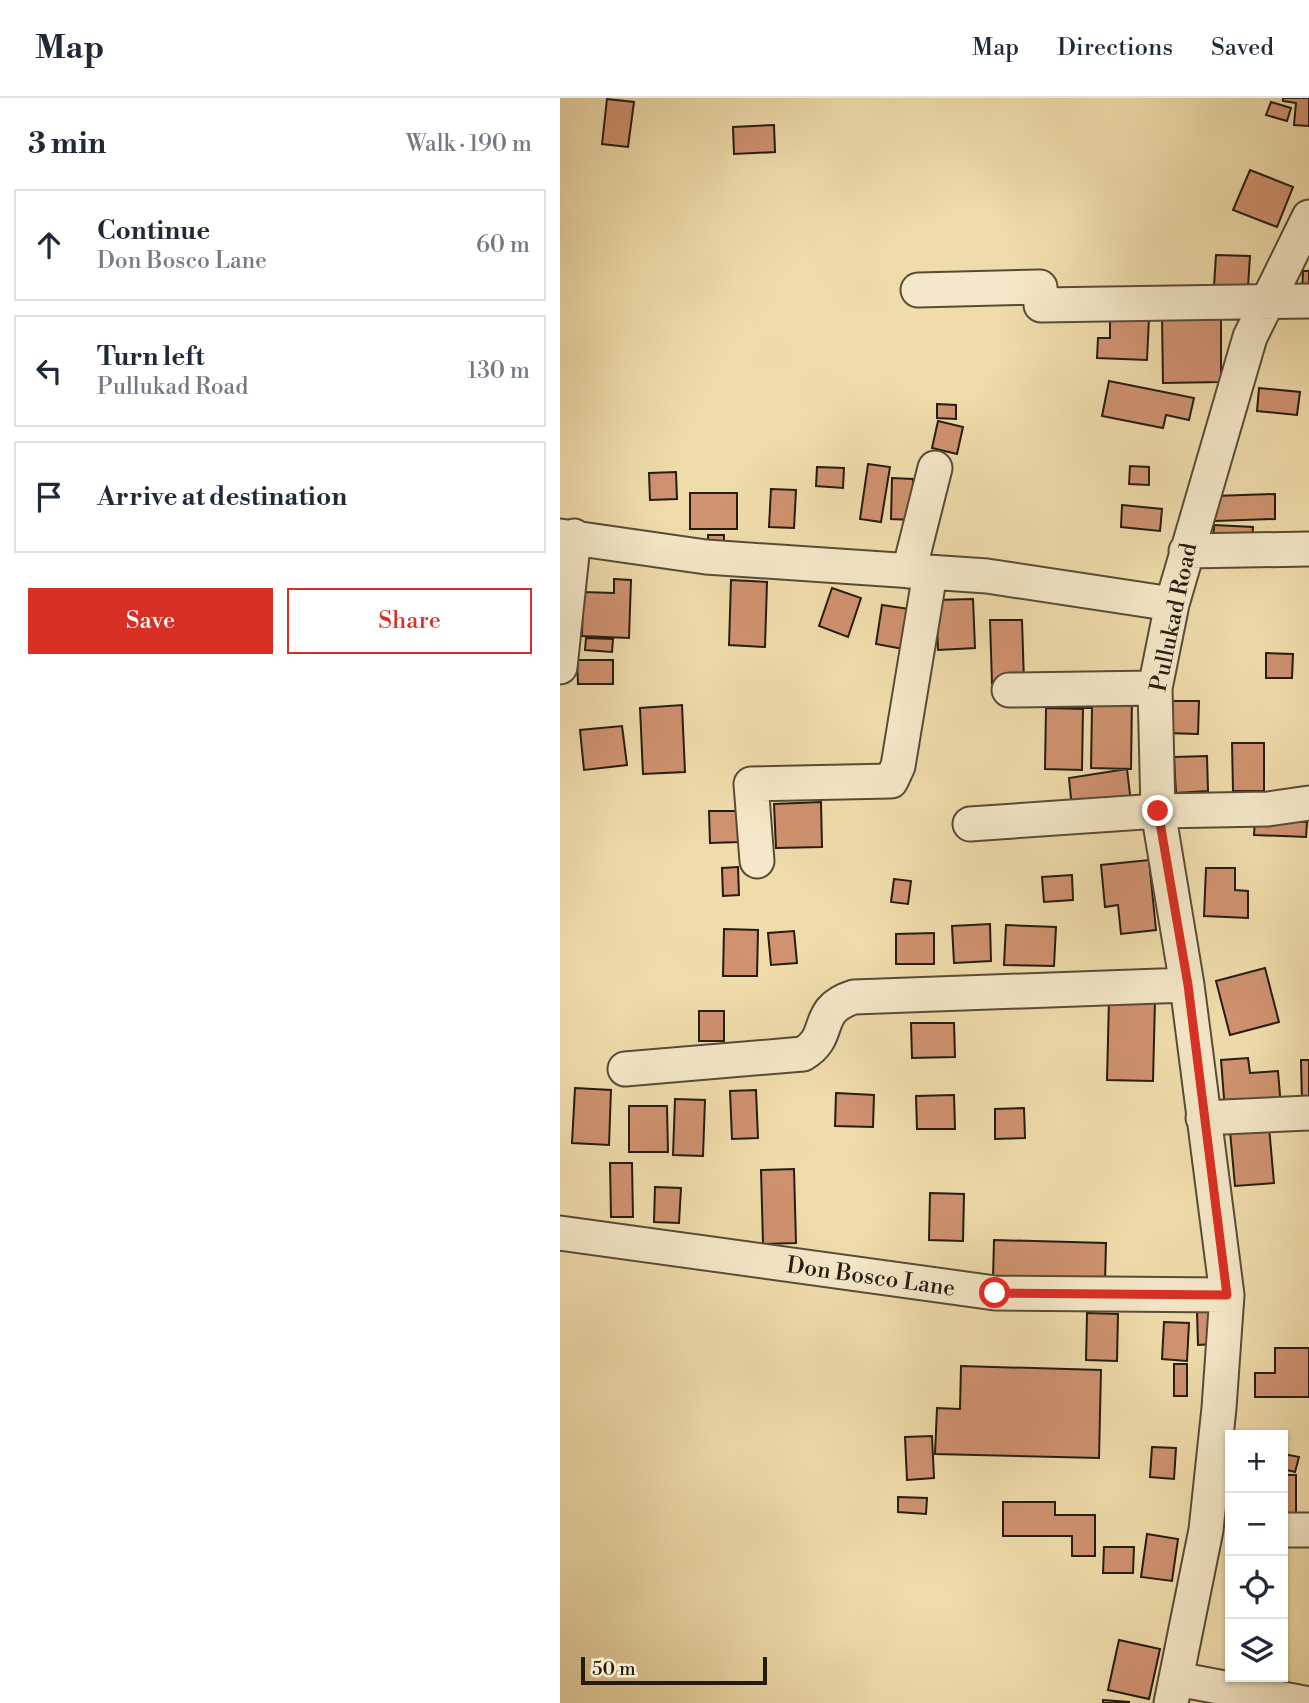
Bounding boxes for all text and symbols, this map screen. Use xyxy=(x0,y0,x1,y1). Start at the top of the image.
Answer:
text: Map xyxy=(35,28,104,69)
text: Map xyxy=(972,33,1019,63)
text: Directions xyxy=(1057,33,1173,63)
text: Saved xyxy=(1211,33,1274,63)
text: 3 min xyxy=(28,125,106,163)
text: Walk · 190 m xyxy=(406,130,532,158)
text: Continue xyxy=(97,215,210,247)
icon: ahead xyxy=(30,226,68,264)
text: 60 m xyxy=(476,231,530,259)
text: Don Bosco Lane xyxy=(97,247,267,275)
text: Turn left xyxy=(97,341,205,373)
icon: left xyxy=(30,352,68,390)
text: 130 m xyxy=(467,357,530,385)
text: Pullukad Road xyxy=(97,373,248,401)
icon: arrive xyxy=(30,478,68,516)
text: Arrive at destination xyxy=(97,481,347,513)
street label: Pullukad Road xyxy=(1145,540,1203,694)
button: Save xyxy=(28,588,273,654)
button: Share xyxy=(287,588,532,654)
route end xyxy=(1142,795,1173,826)
street label: Don Bosco Lane xyxy=(785,1251,957,1303)
route start xyxy=(979,1277,1010,1308)
map controls xyxy=(1225,1430,1288,1682)
button: + xyxy=(1225,1430,1288,1493)
button: − xyxy=(1225,1493,1288,1556)
button: locate xyxy=(1225,1556,1288,1619)
button: layers xyxy=(1225,1619,1288,1682)
scale bar xyxy=(581,1654,766,1686)
text: 50 m xyxy=(592,1657,636,1681)

